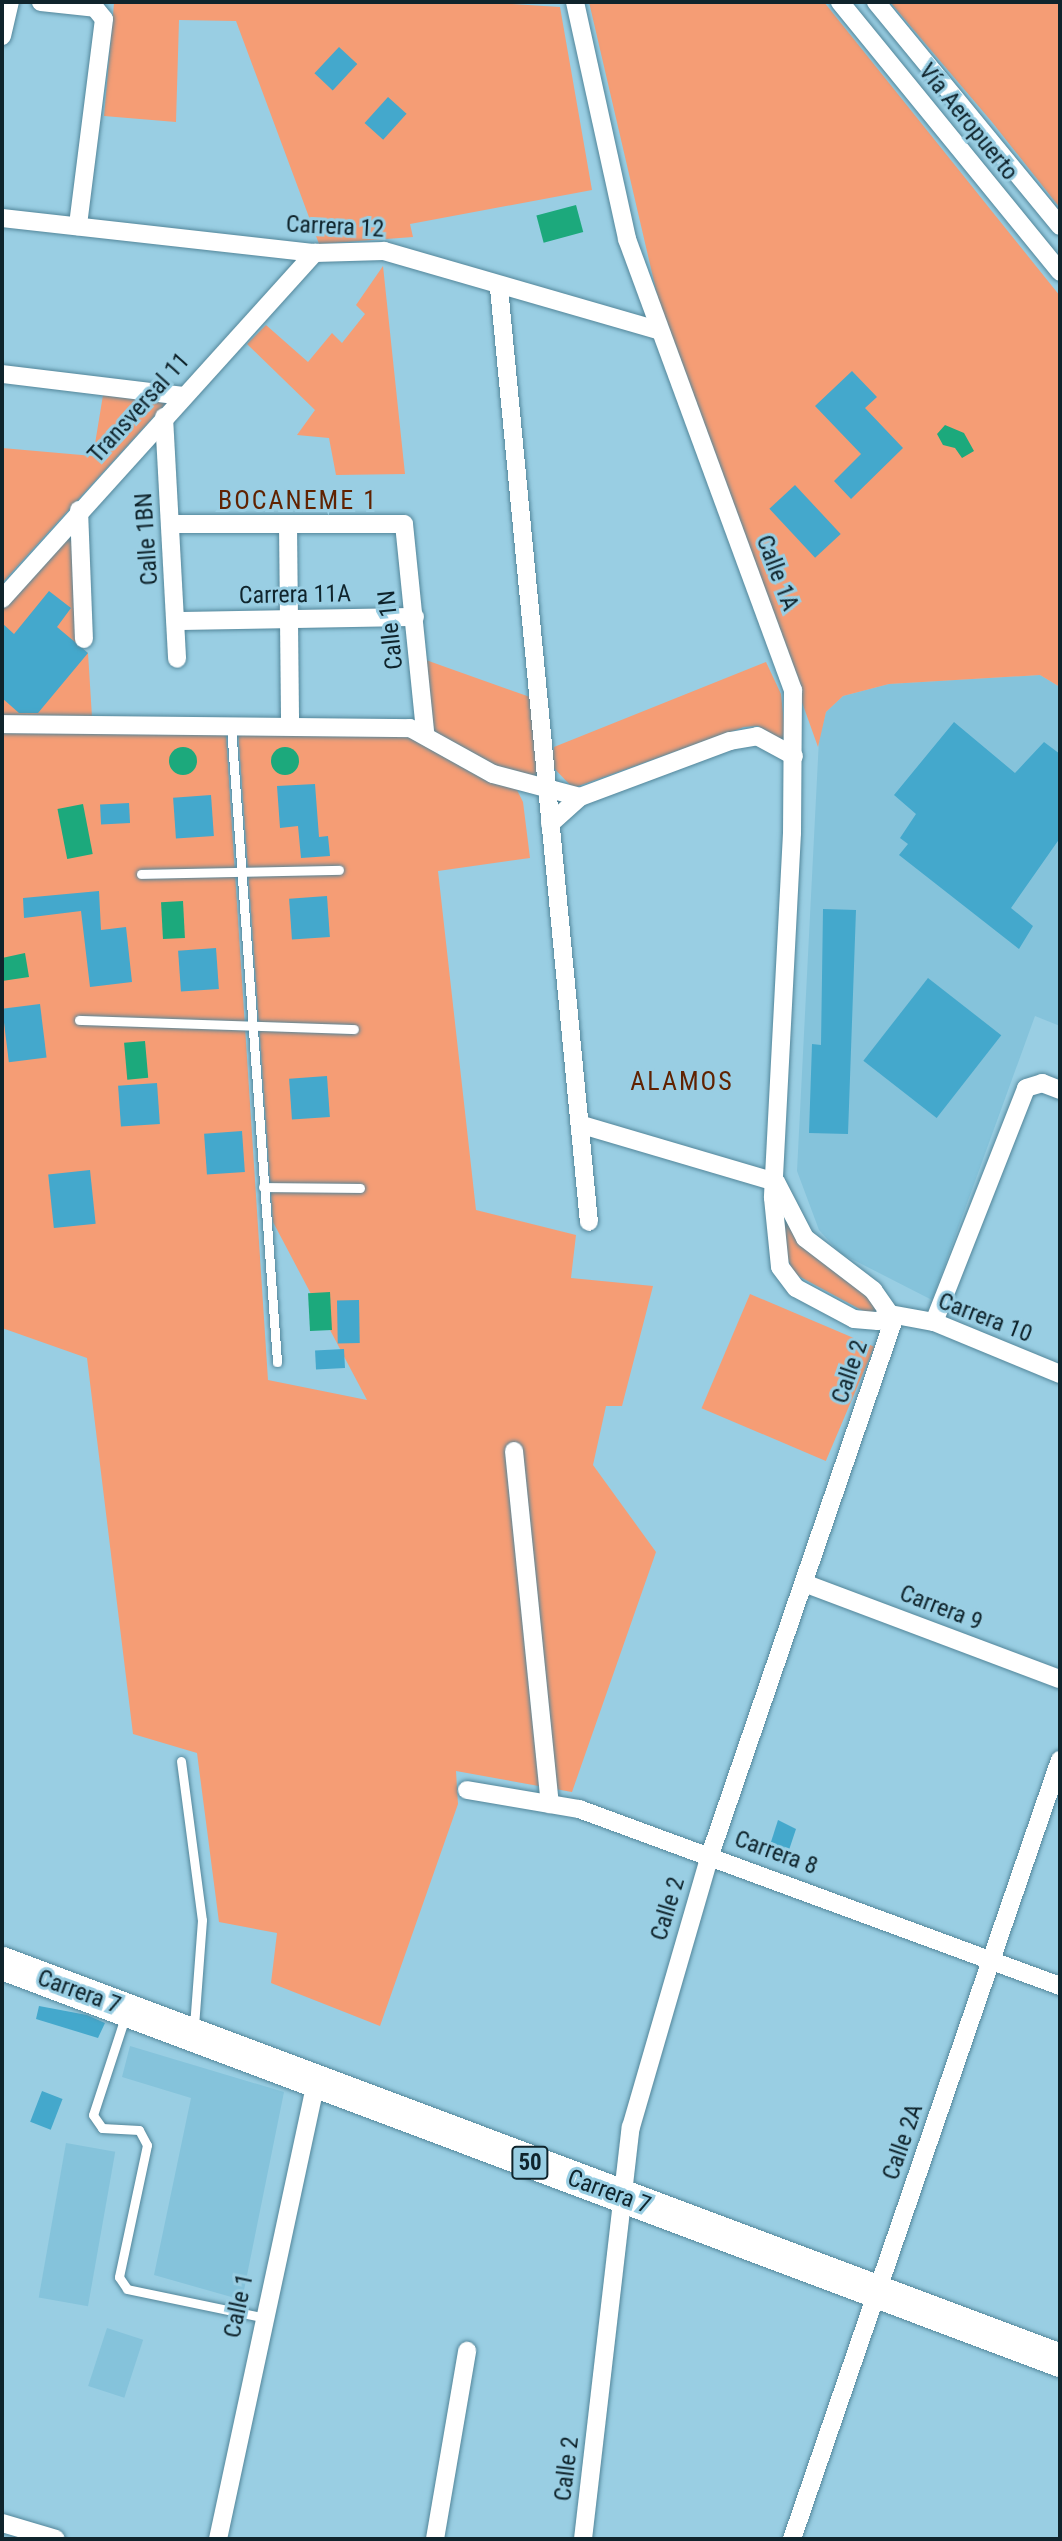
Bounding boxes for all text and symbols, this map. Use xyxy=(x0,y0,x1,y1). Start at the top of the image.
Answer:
street label: Vía Aeropuerto xyxy=(912,58,1024,186)
street label: Carrera 12 xyxy=(285,210,385,244)
street label: Transversal 11 xyxy=(82,347,196,469)
district label: BOCANEME 1 xyxy=(219,485,377,517)
street label: Calle 1BN xyxy=(129,492,165,586)
street label: Calle 1A xyxy=(749,531,805,615)
street label: Carrera 11A xyxy=(239,580,351,610)
street label: Calle 1N xyxy=(373,589,409,671)
district label: ALAMOS xyxy=(631,1066,733,1098)
street label: Carrera 10 xyxy=(934,1287,1036,1349)
street label: Calle 2 xyxy=(826,1337,874,1407)
street label: Carrera 9 xyxy=(895,1579,987,1637)
street label: Carrera 8 xyxy=(730,1825,822,1881)
street label: Calle 2 xyxy=(645,1874,691,1944)
street label: Carrera 7 xyxy=(33,1964,125,2020)
street label: Calle 2A xyxy=(877,2100,929,2184)
road number: 50 xyxy=(511,2144,549,2182)
street label: Carrera 7 xyxy=(563,2164,655,2220)
street label: Calle 1 xyxy=(218,2271,260,2341)
street label: Calle 2 xyxy=(549,2435,585,2503)

